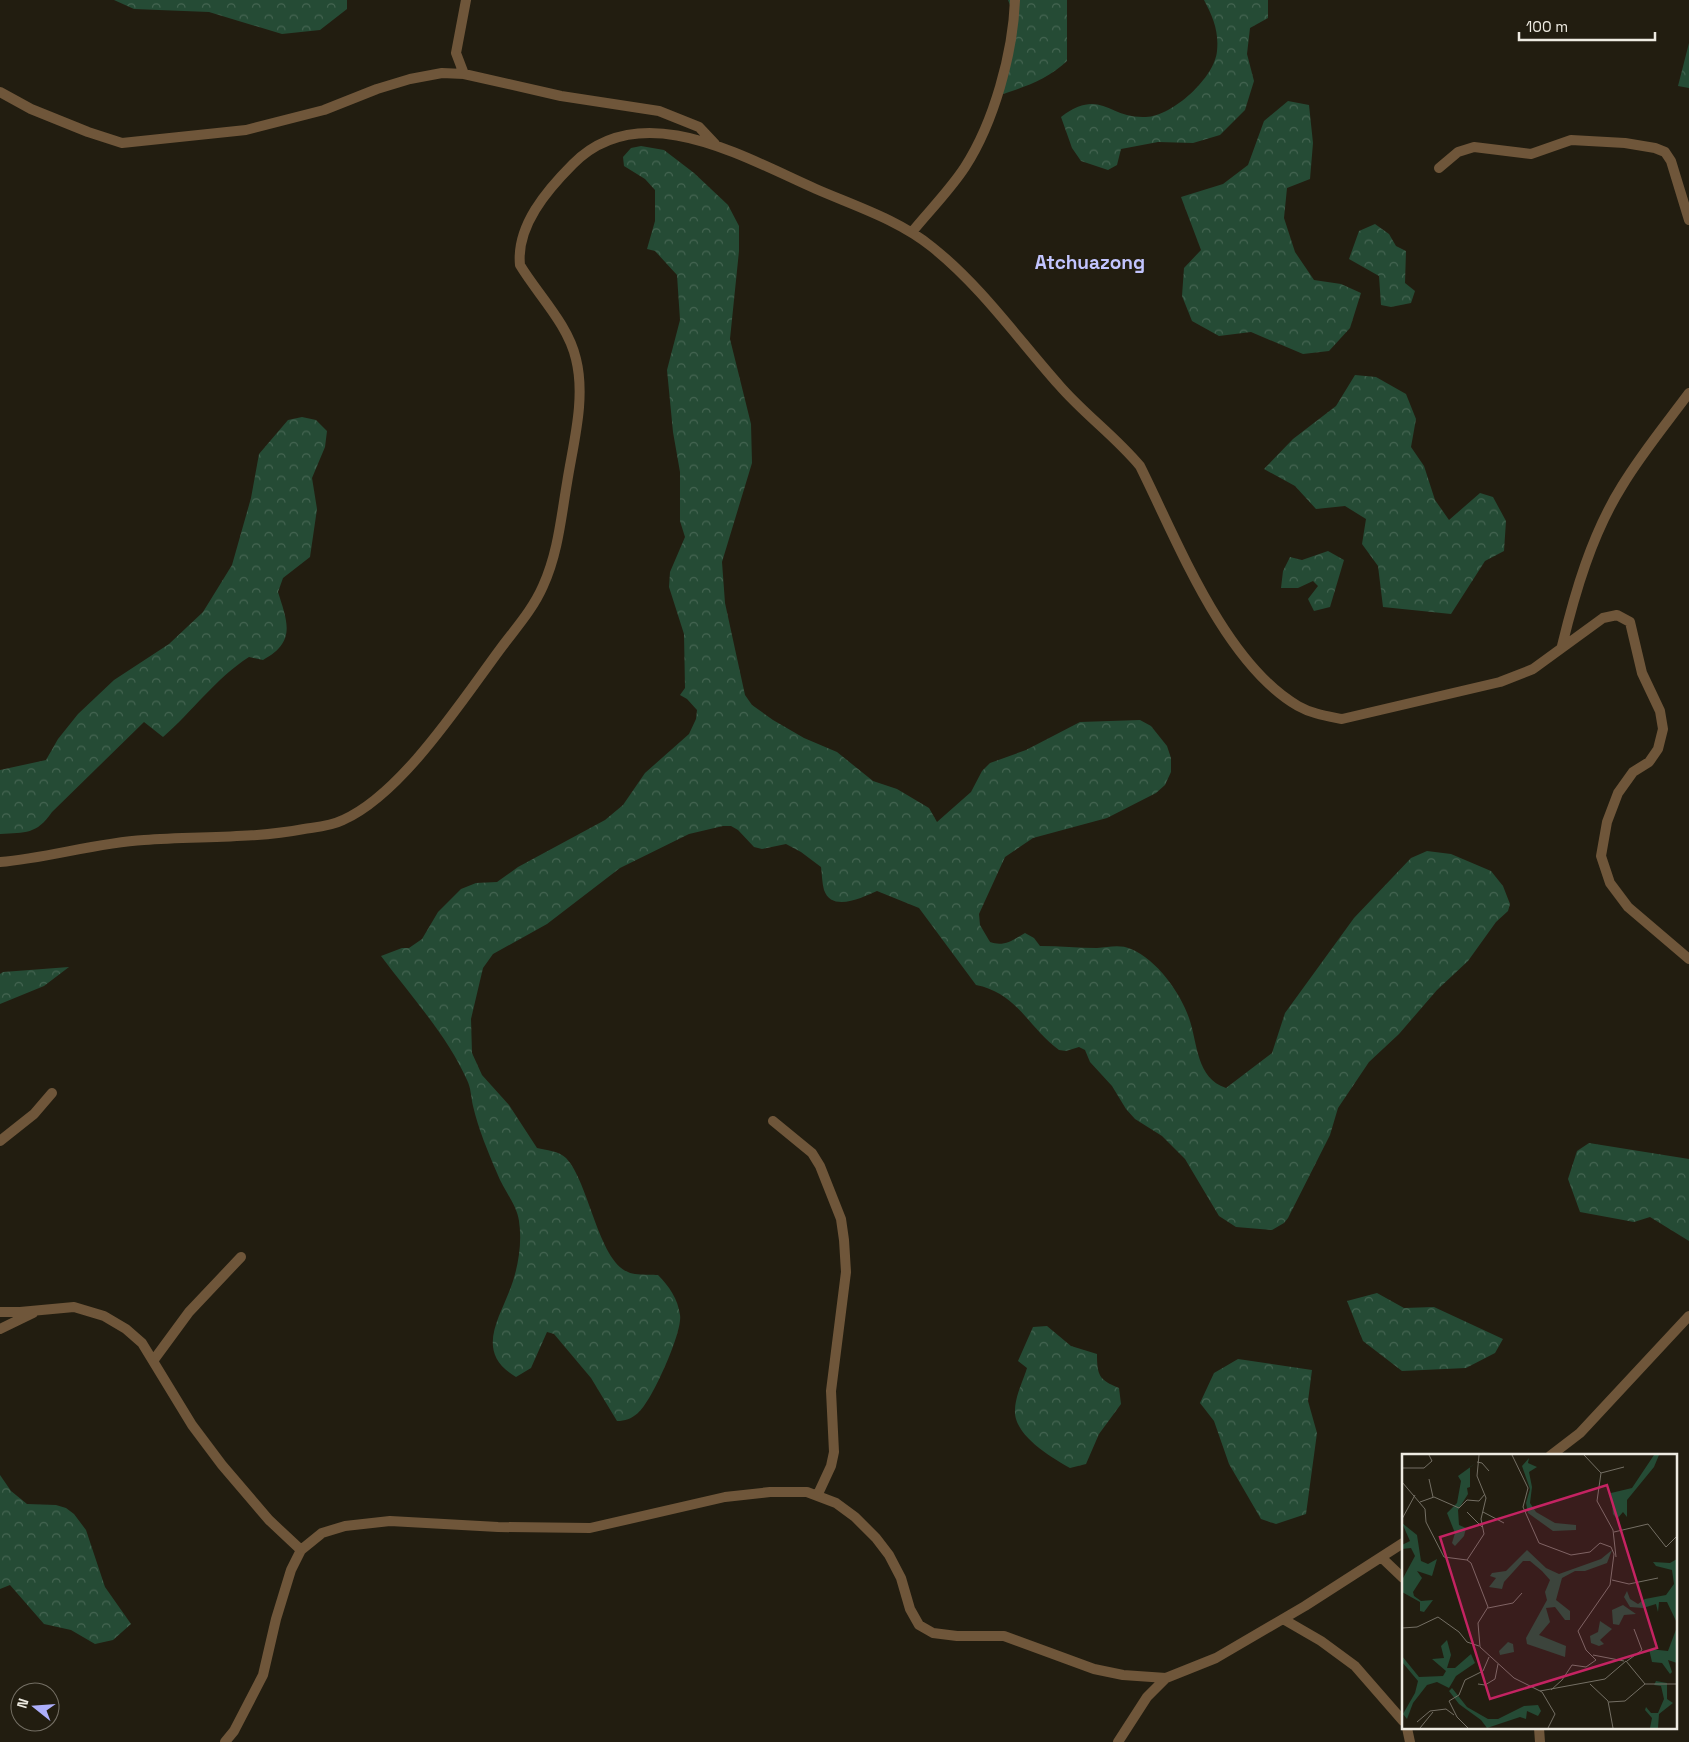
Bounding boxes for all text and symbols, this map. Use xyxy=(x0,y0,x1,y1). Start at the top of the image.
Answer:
scale bar xyxy=(1519,10,1655,42)
text: 100 m xyxy=(1526,17,1568,36)
district label: Atchuazong xyxy=(1035,250,1145,275)
inset map xyxy=(1402,1454,1676,1730)
north arrow xyxy=(10,1682,60,1732)
text: N xyxy=(13,1696,33,1710)

